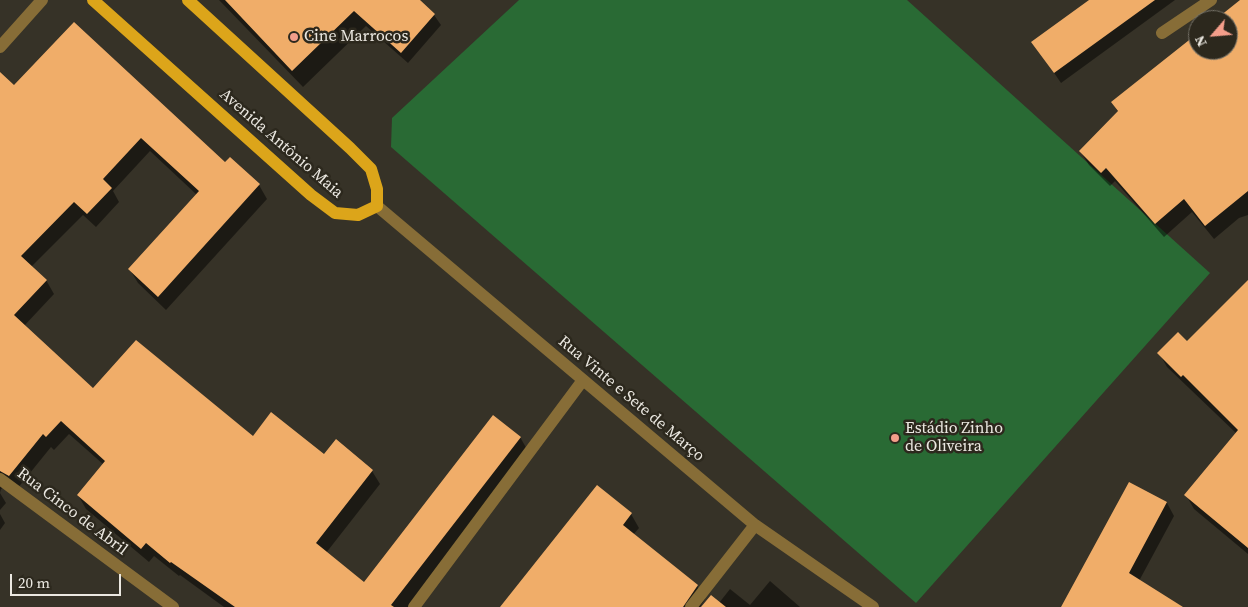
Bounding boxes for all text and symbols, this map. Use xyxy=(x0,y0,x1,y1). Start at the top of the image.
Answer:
north arrow xyxy=(1188,10,1238,60)
place label: Cine Marrocos xyxy=(304,27,408,47)
marker: Cine Marrocos xyxy=(288,31,300,43)
text: N xyxy=(1189,32,1212,50)
street label: Avenida Antônio Maia xyxy=(215,85,347,203)
street label: Rua Vinte e Sete de Março xyxy=(554,332,708,466)
place label: Estádio Zinho de Oliveira xyxy=(905,419,1003,457)
marker: Estádio Zinho de Oliveira xyxy=(889,432,901,444)
street label: Rua Cinco de Abril xyxy=(13,464,131,560)
scale bar xyxy=(12,564,124,596)
text: 20 m xyxy=(18,572,50,593)

